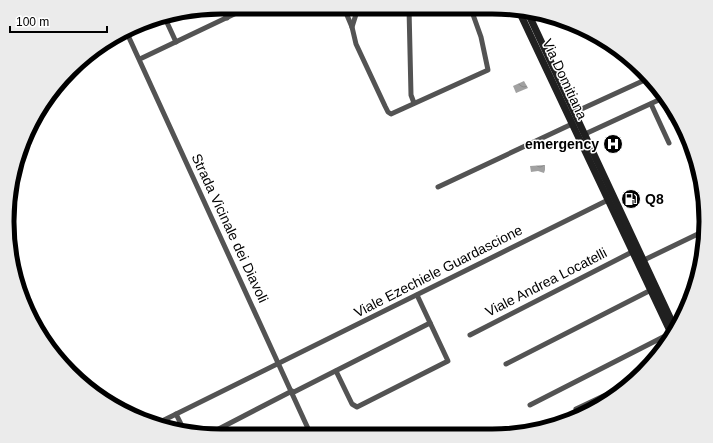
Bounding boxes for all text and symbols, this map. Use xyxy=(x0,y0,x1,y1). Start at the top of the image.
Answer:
scale bar xyxy=(10,8,107,34)
text: 100 m xyxy=(16,15,49,29)
street label: Via Domitiana xyxy=(539,36,591,122)
hospital icon: emergency xyxy=(602,133,624,155)
place label: emergency xyxy=(525,136,599,152)
street label: Strada Vicinale dei Diavoli xyxy=(188,151,272,305)
fuel station icon: Q8 xyxy=(620,188,642,210)
place label: Q8 xyxy=(645,191,664,207)
street label: Viale Ezechiele Guardascione xyxy=(351,221,525,320)
street label: Viale Andrea Locatelli xyxy=(482,244,610,320)

